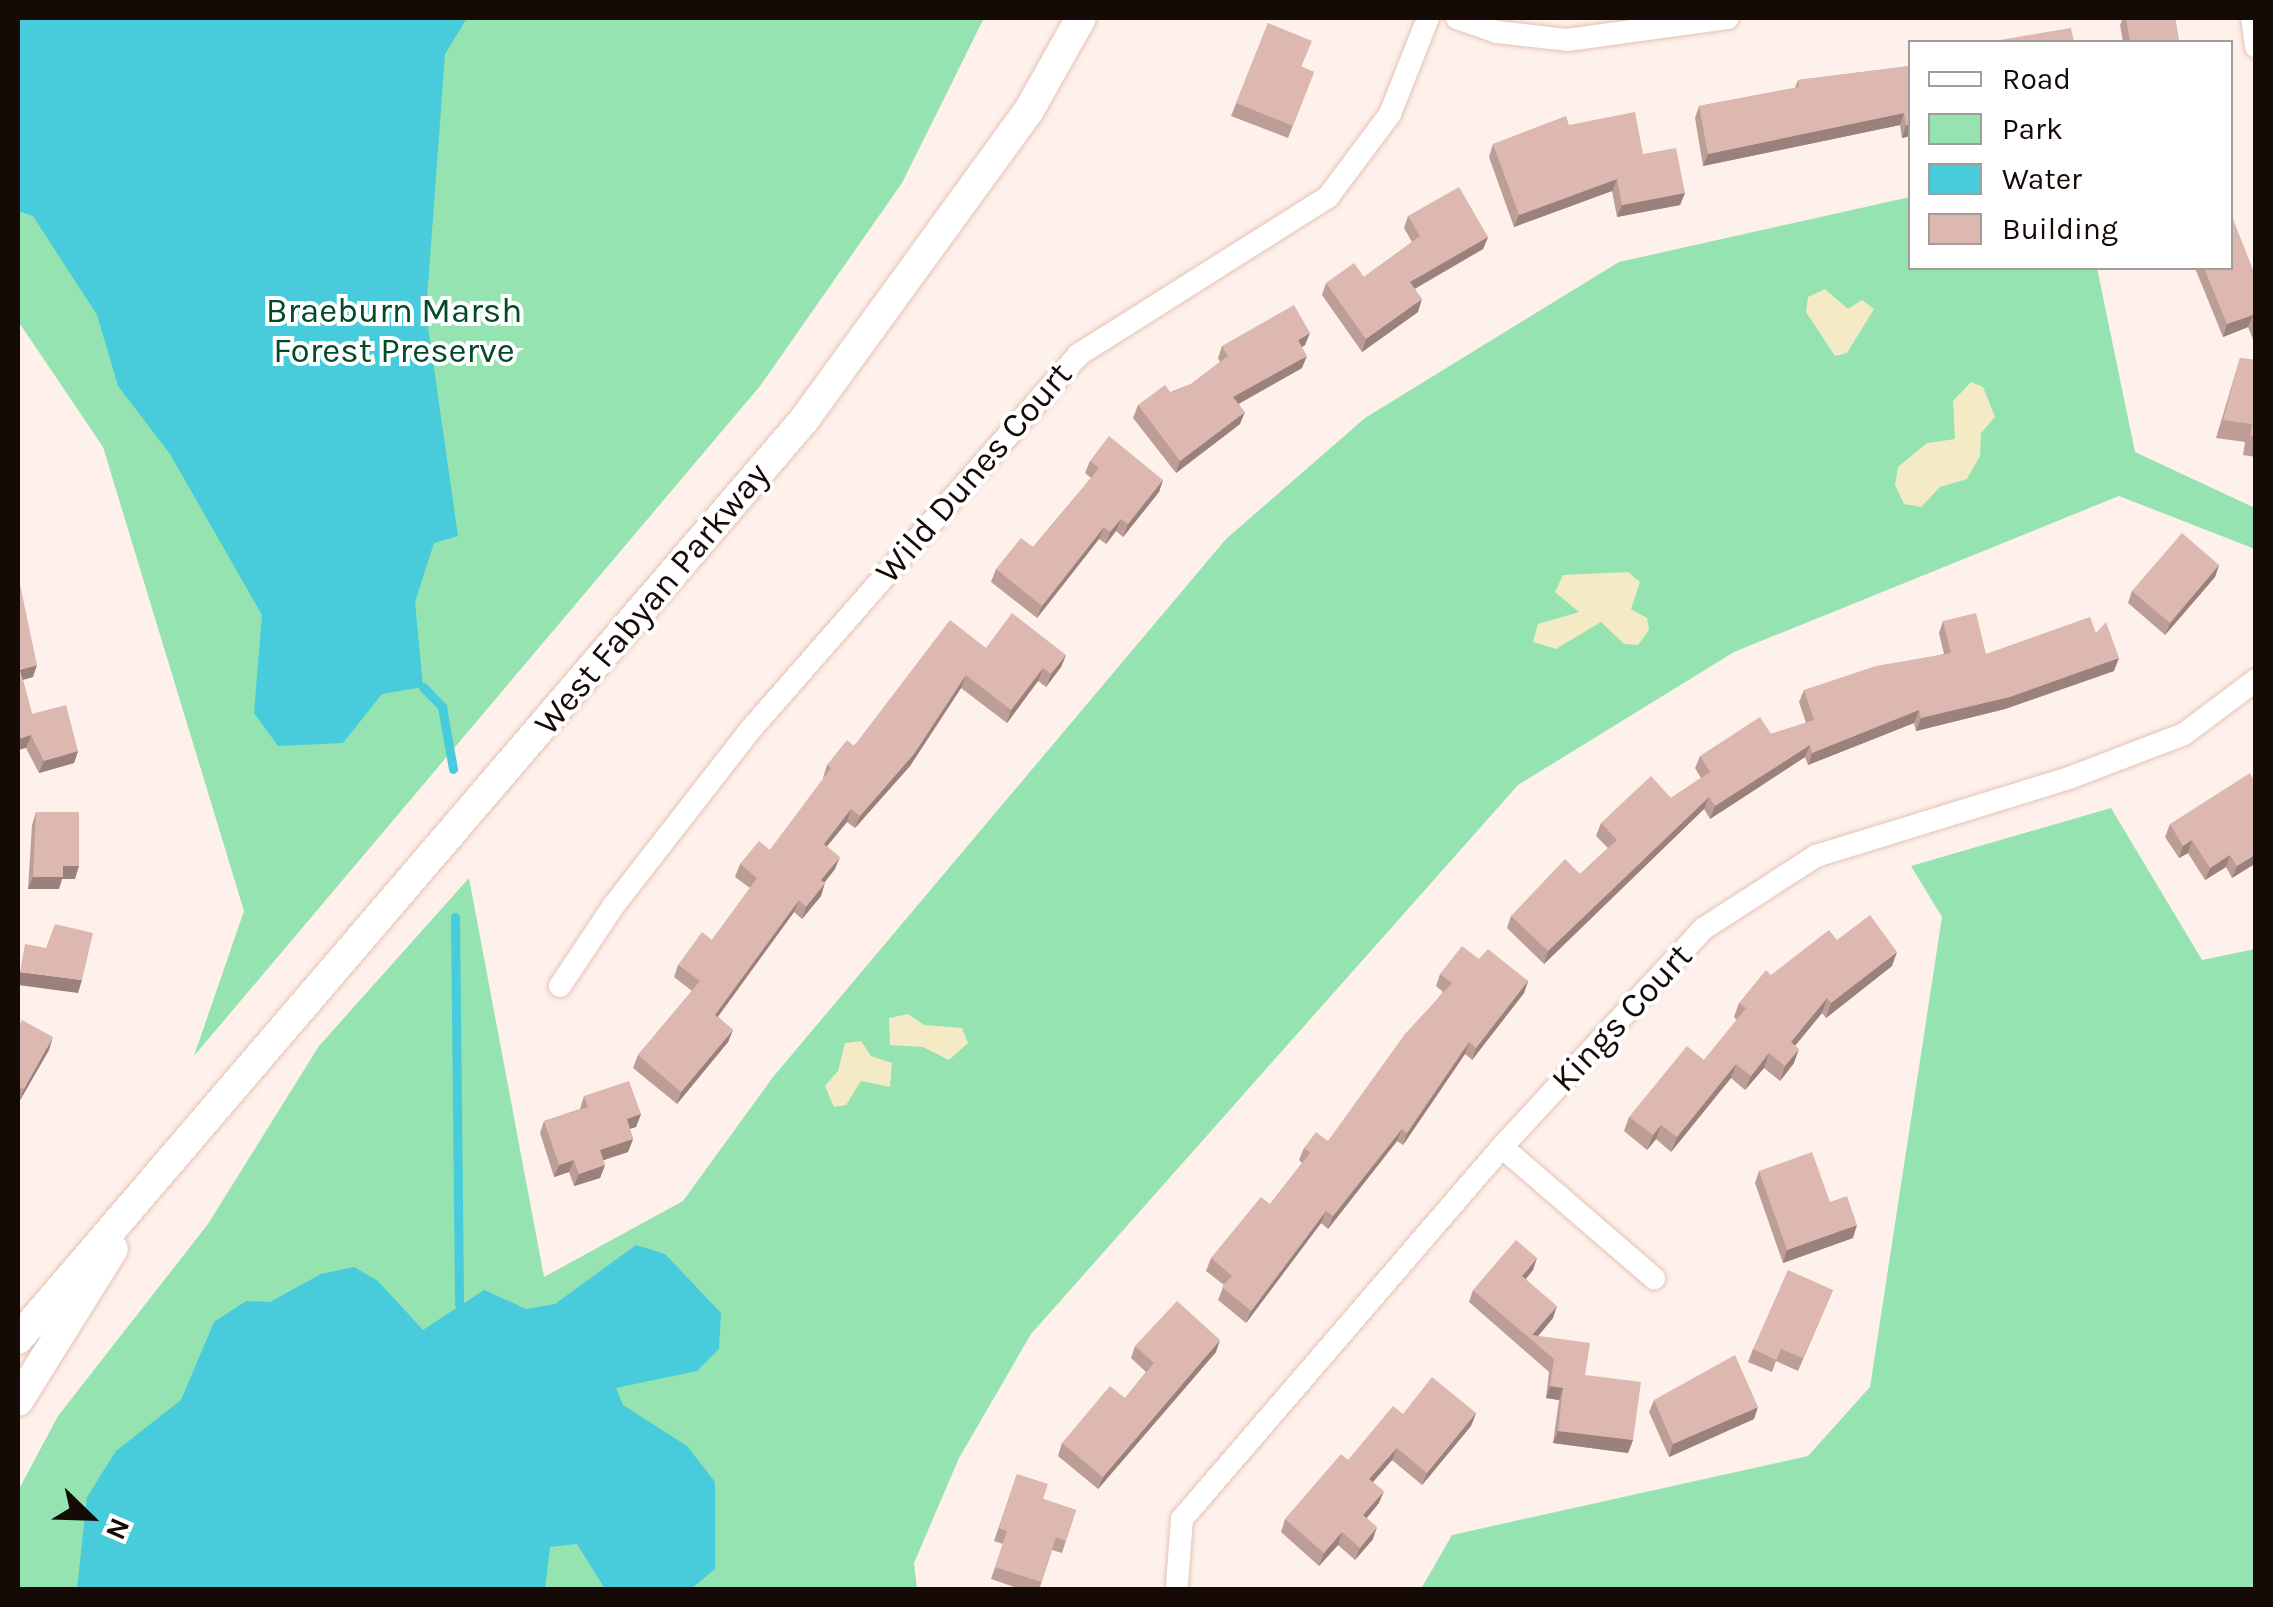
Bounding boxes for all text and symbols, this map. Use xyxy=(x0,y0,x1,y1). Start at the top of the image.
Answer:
legend xyxy=(1908,40,2233,270)
text: Road xyxy=(2002,61,2071,97)
text: Park xyxy=(2002,111,2063,147)
text: Water xyxy=(2002,161,2082,197)
text: Building xyxy=(2002,211,2118,247)
park label: Braeburn Marsh Forest Preserve xyxy=(266,290,522,372)
street label: Wild Dunes Court xyxy=(867,354,1081,592)
street label: West Fabyan Parkway xyxy=(526,454,778,744)
street label: Kings Court xyxy=(1543,935,1701,1101)
north arrow xyxy=(40,1467,140,1567)
text: N xyxy=(99,1513,137,1545)

